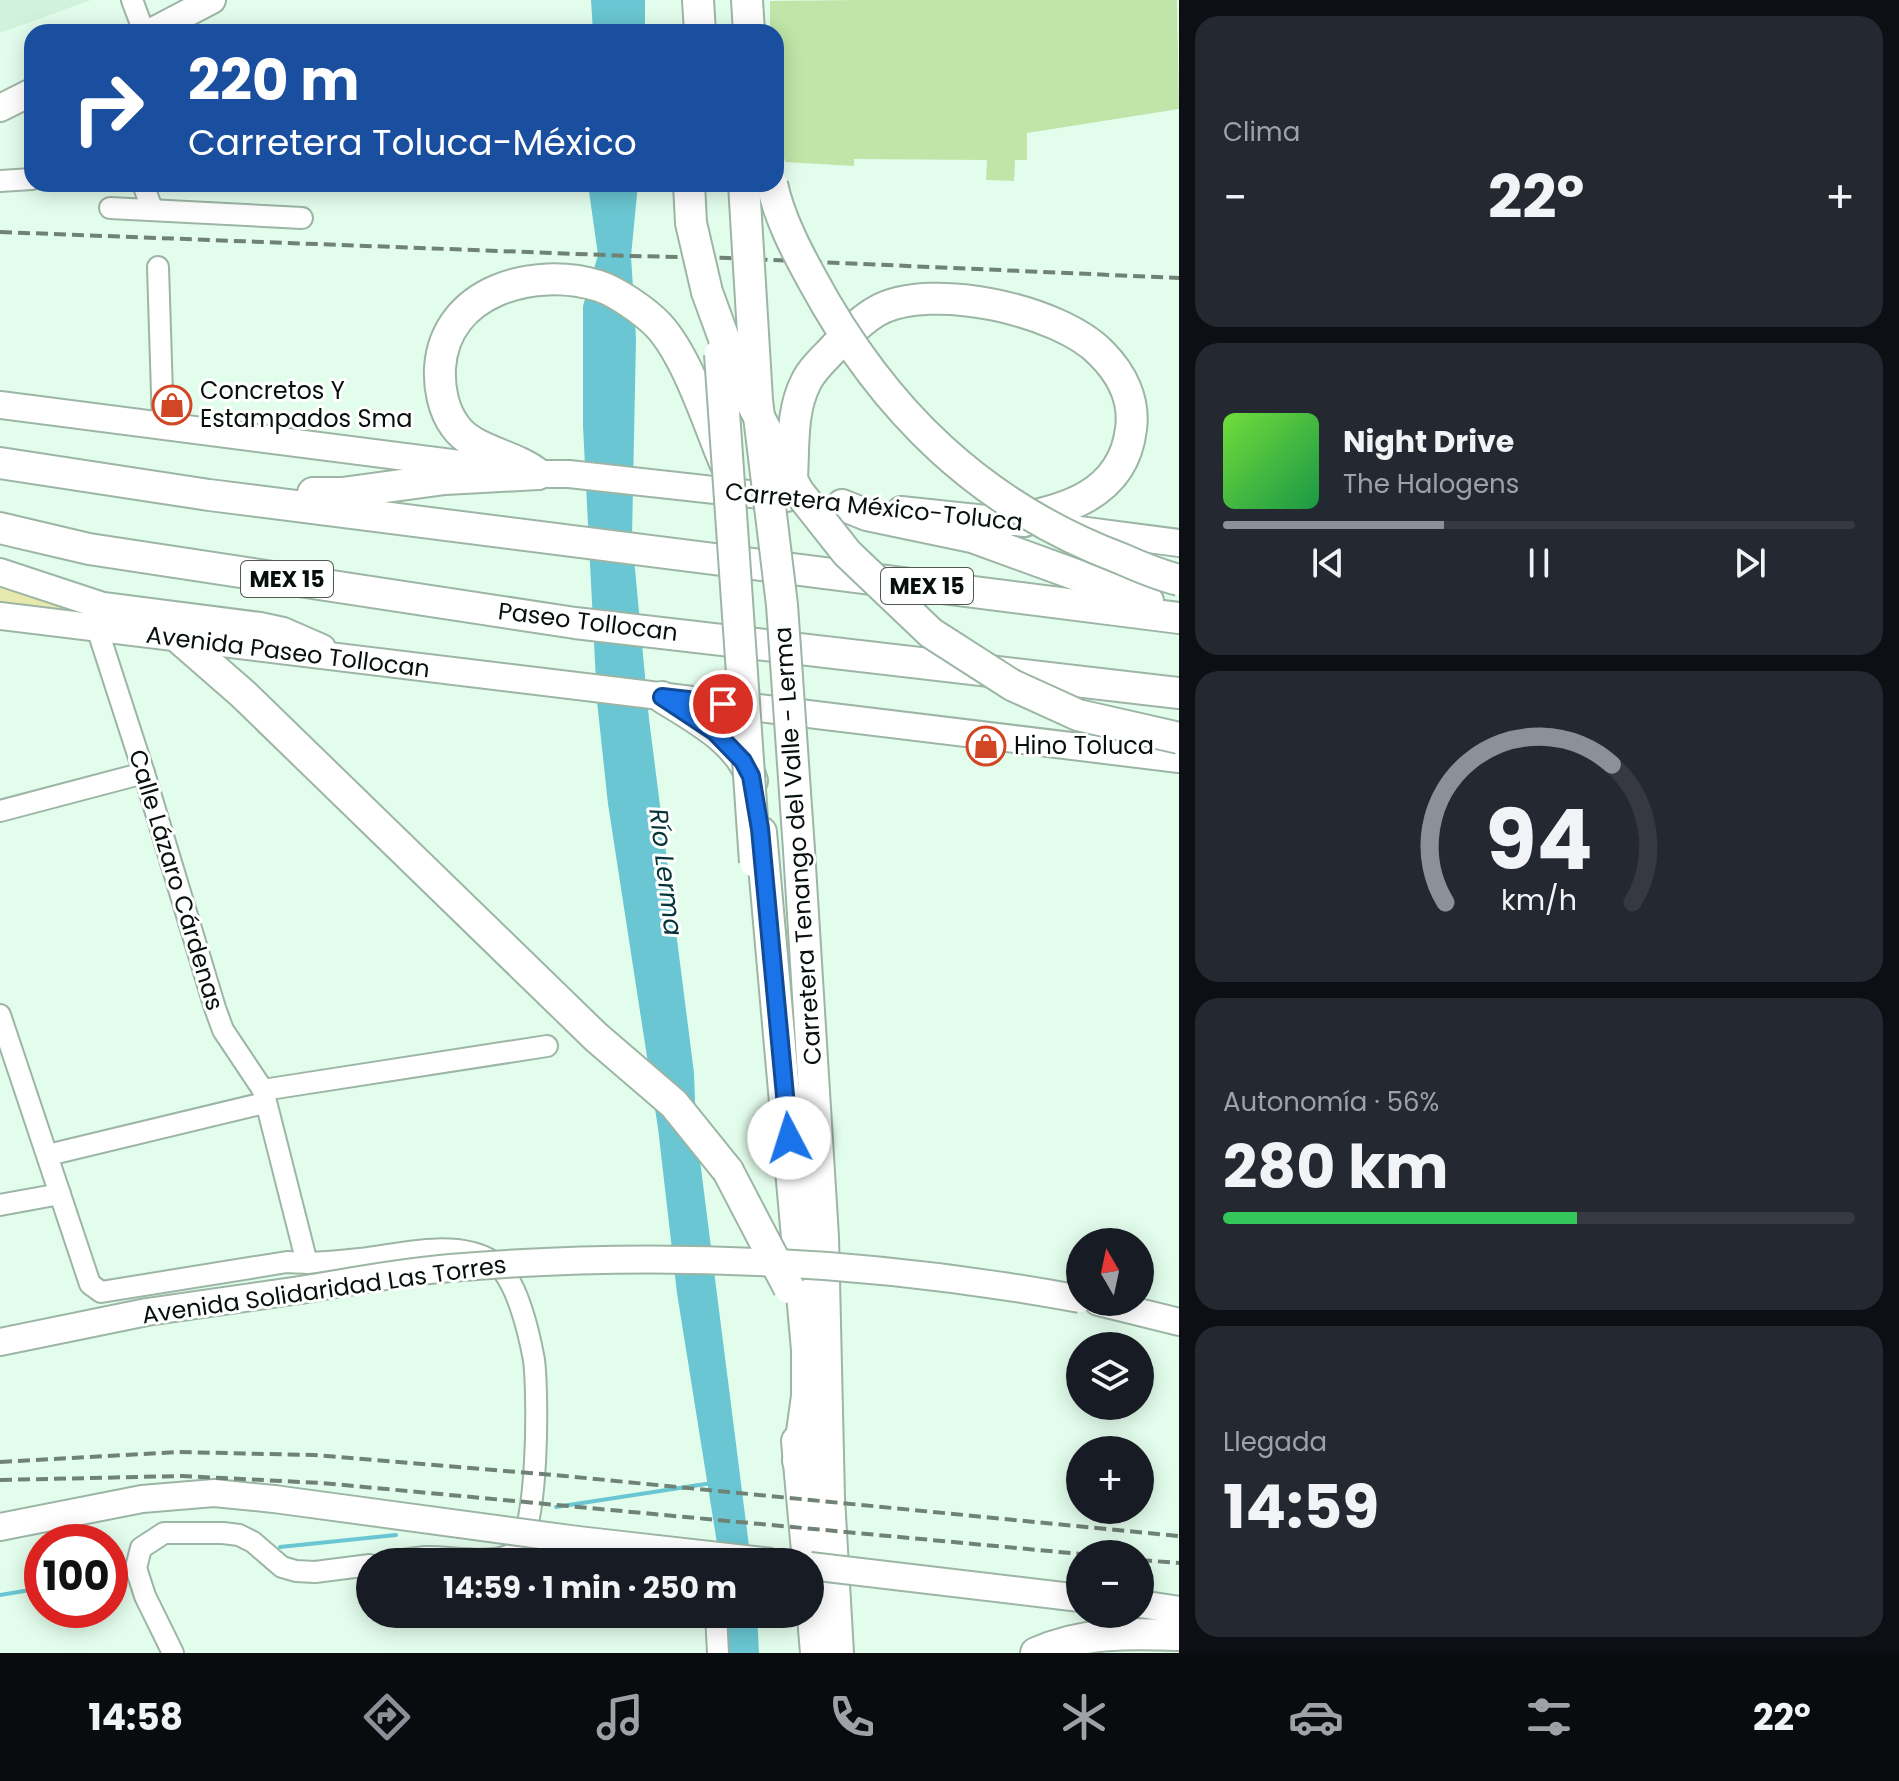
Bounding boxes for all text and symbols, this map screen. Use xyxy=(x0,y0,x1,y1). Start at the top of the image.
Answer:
text: 220 m xyxy=(188,41,360,120)
icon: right xyxy=(56,56,160,160)
text: Clima xyxy=(1223,114,1300,150)
text: Carretera Toluca-México xyxy=(188,117,637,168)
text: 22° xyxy=(1488,155,1584,239)
text: − xyxy=(1223,167,1247,228)
text: + xyxy=(1825,167,1855,228)
place label: Concretos Y Estampados Sma xyxy=(200,374,413,435)
shop icon: Concretos Y Estampados Sma xyxy=(151,384,193,426)
text: Night Drive xyxy=(1343,420,1514,463)
text: The Halogens xyxy=(1343,466,1519,502)
street label: Carretera México-Toluca xyxy=(724,474,1025,539)
icon: previous xyxy=(1306,541,1350,585)
icon: pause xyxy=(1517,541,1561,585)
icon: next xyxy=(1728,541,1772,585)
road number: MEX 15 xyxy=(241,561,333,597)
road number: MEX 15 xyxy=(881,568,973,604)
street label: Paseo Tollocan xyxy=(496,594,680,649)
street label: Avenida Paseo Tollocan xyxy=(144,618,432,685)
street label: Carretera Tenango del Valle - Lerma xyxy=(766,626,829,1066)
pin xyxy=(689,670,757,738)
icon: arrive xyxy=(701,682,745,726)
shop icon: Hino Toluca xyxy=(965,725,1007,767)
place label: Hino Toluca xyxy=(1014,729,1154,762)
street label: Calle Lázaro Cárdenas xyxy=(121,745,232,1014)
text: 94 xyxy=(1485,781,1593,897)
water label: Río Lerma xyxy=(640,806,692,938)
text: km/h xyxy=(1501,880,1577,920)
text: Autonomía · 56% xyxy=(1223,1084,1439,1120)
position arrow xyxy=(747,1096,831,1180)
text: 280 km xyxy=(1223,1125,1449,1209)
north arrow xyxy=(1066,1228,1154,1316)
map controls xyxy=(1066,1228,1154,1628)
street label: Avenida Solidaridad Las Torres xyxy=(140,1248,508,1331)
button: layers xyxy=(1066,1332,1154,1420)
text: Llegada xyxy=(1223,1424,1327,1460)
button: + xyxy=(1066,1436,1154,1524)
text: 14:59 xyxy=(1223,1465,1379,1549)
speed limit sign: 100 xyxy=(24,1524,128,1628)
button: − xyxy=(1066,1540,1154,1628)
text: 14:59 · 1 min · 250 m xyxy=(443,1566,737,1609)
icon: directions xyxy=(359,1689,415,1745)
icon: music xyxy=(592,1689,648,1745)
icon: phone xyxy=(824,1689,880,1745)
icon: climate xyxy=(1056,1689,1112,1745)
icon: car xyxy=(1288,1689,1344,1745)
icon: filters xyxy=(1521,1689,1577,1745)
text: 14:58 xyxy=(88,1692,183,1743)
text: 22° xyxy=(1753,1692,1811,1743)

